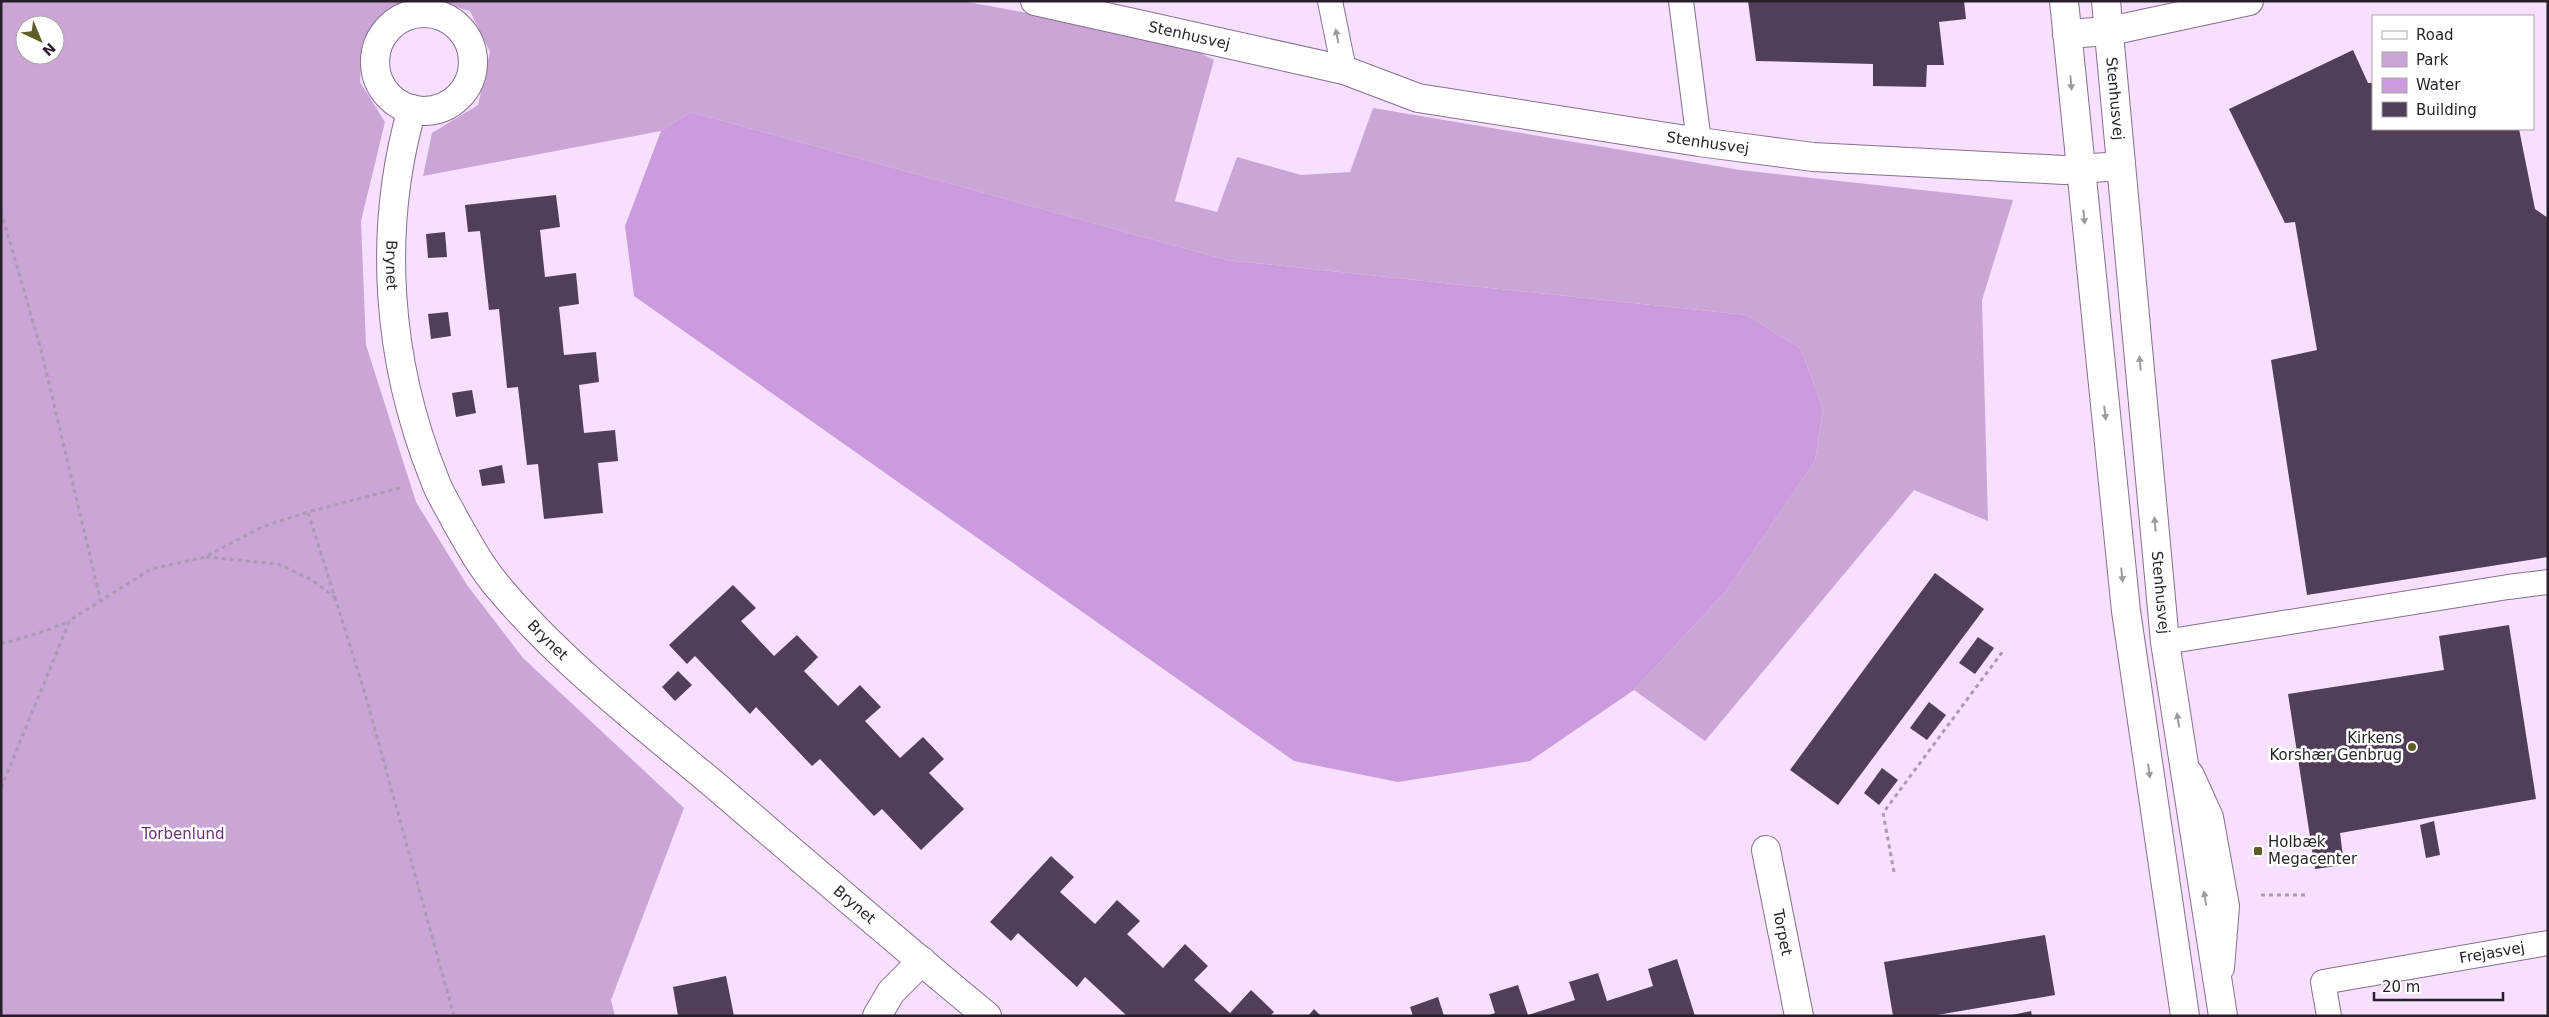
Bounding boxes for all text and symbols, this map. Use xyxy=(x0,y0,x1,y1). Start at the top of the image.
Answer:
north arrow xyxy=(15,15,65,65)
legend xyxy=(2372,15,2534,130)
street label: Stenhusvej xyxy=(1147,18,1232,53)
text: Road xyxy=(2416,26,2454,44)
one-way arrow xyxy=(1333,28,1341,43)
text: N xyxy=(39,40,59,59)
text: Park xyxy=(2416,51,2449,69)
street label: Stenhusvej xyxy=(2102,56,2128,141)
one-way arrow xyxy=(2068,75,2076,91)
text: Water xyxy=(2416,76,2461,94)
text: Building xyxy=(2416,101,2477,119)
street label: Stenhusvej xyxy=(1665,128,1750,158)
one-way arrow xyxy=(2080,209,2088,225)
street label: Brynet xyxy=(382,240,401,291)
one-way arrow xyxy=(2135,354,2143,370)
one-way arrow xyxy=(2101,406,2109,422)
one-way arrow xyxy=(2150,516,2158,532)
street label: Stenhusvej xyxy=(2148,550,2173,635)
one-way arrow xyxy=(2118,567,2126,583)
street label: Brynet xyxy=(524,616,572,664)
one-way arrow xyxy=(2173,712,2181,728)
place label: Kirkens Korshær Genbrug xyxy=(2270,729,2402,764)
marker: Kirkens Korshær Genbrug xyxy=(2406,741,2418,753)
one-way arrow xyxy=(2146,763,2154,779)
park label: Torbenlund xyxy=(141,825,224,843)
place label: Holbæk Megacenter xyxy=(2268,833,2358,868)
marker: Holbæk Megacenter xyxy=(2252,845,2264,857)
street label: Brynet xyxy=(830,882,879,928)
one-way arrow xyxy=(2201,890,2209,906)
street label: Torpet xyxy=(1769,907,1796,957)
street label: Frejasvej xyxy=(2458,938,2526,967)
scale bar xyxy=(2374,970,2503,1002)
text: 20 m xyxy=(2382,978,2420,996)

